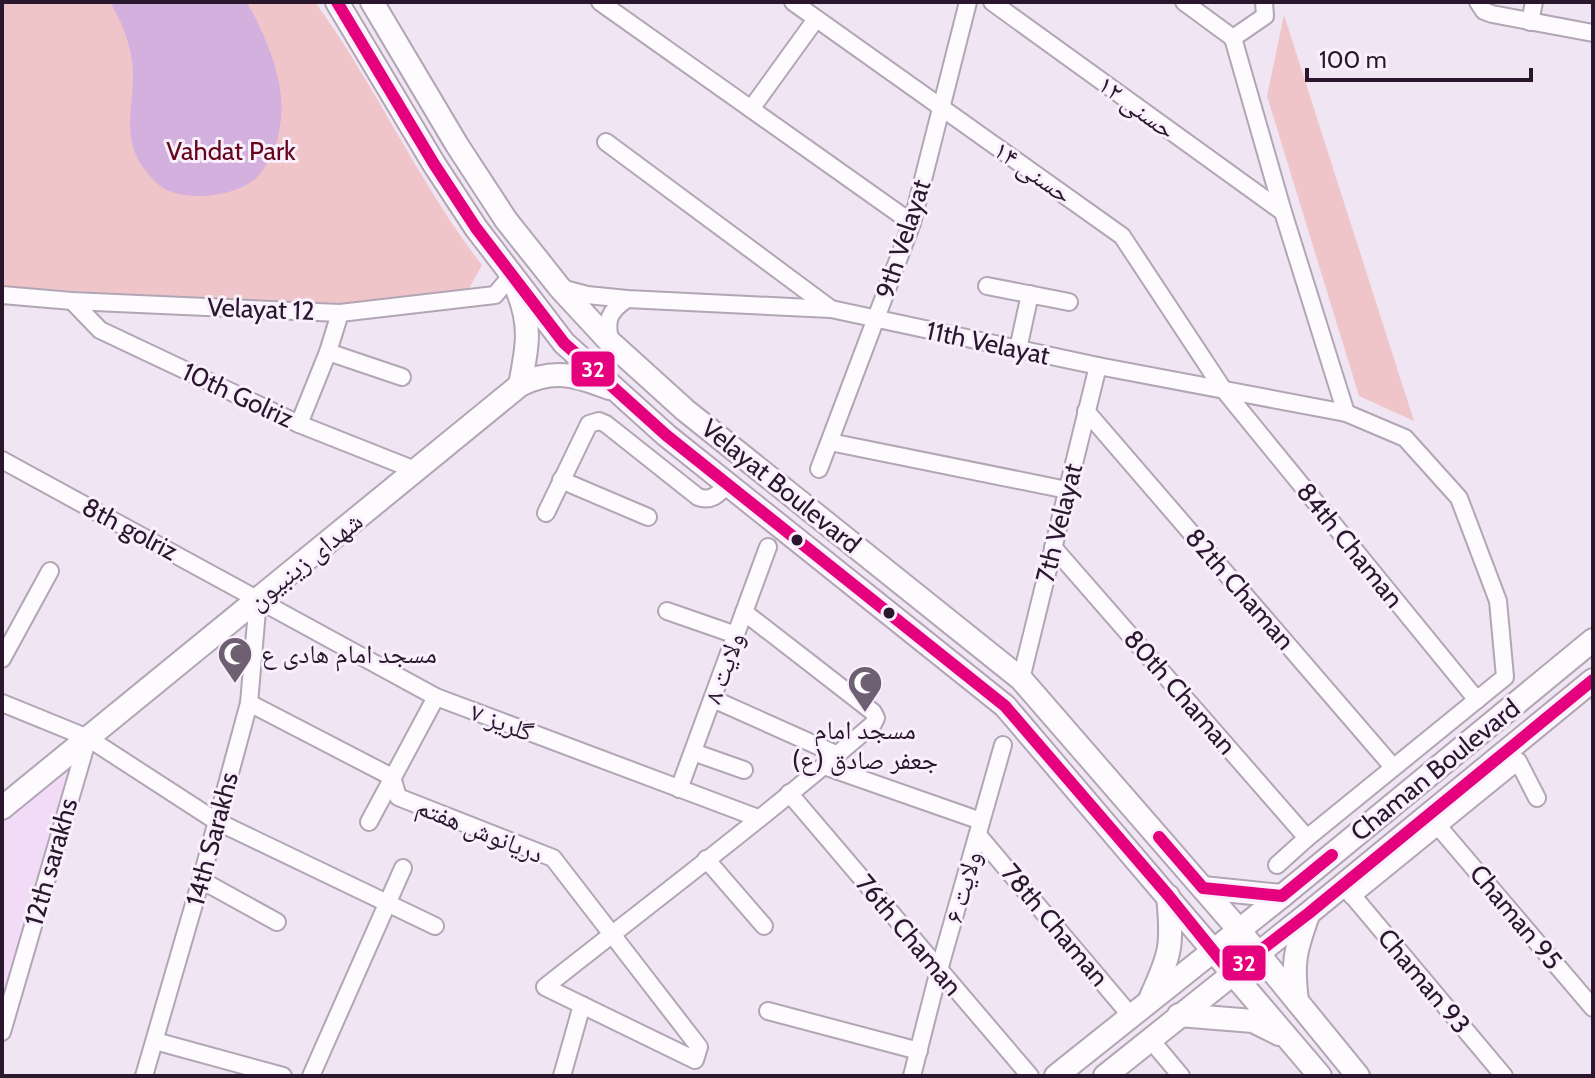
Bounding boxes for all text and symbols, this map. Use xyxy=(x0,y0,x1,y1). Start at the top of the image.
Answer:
scale bar xyxy=(1307,32,1531,82)
text: 100 m xyxy=(1319,45,1387,74)
street label: حسنی ۱۲ xyxy=(1092,68,1182,146)
street label: حسنی ۱۴ xyxy=(988,134,1078,210)
park label: Vahdat Park xyxy=(166,135,296,167)
street label: 9th Velayat xyxy=(869,175,937,303)
street label: Velayat 12 xyxy=(207,291,315,327)
street label: 11th Velayat xyxy=(923,314,1053,372)
line badge: 32 xyxy=(570,350,616,388)
street label: 10th Golriz xyxy=(177,355,299,435)
text: 32 xyxy=(581,356,605,383)
street label: Velayat Boulevard xyxy=(695,412,867,560)
street label: 7th Velayat xyxy=(1029,460,1089,586)
street label: 84th Chaman xyxy=(1290,476,1410,614)
street label: 8th golriz xyxy=(77,491,183,567)
street label: شهدای زینبیون xyxy=(241,505,369,617)
street label: 82th Chaman xyxy=(1179,522,1301,656)
unlabelled marker xyxy=(789,532,805,548)
unlabelled marker xyxy=(881,605,897,621)
street label: 80th Chaman xyxy=(1117,623,1243,761)
street label: ولایت ۸ xyxy=(696,628,752,708)
mosque icon: مسجد امام هادی ع xyxy=(216,635,254,685)
place label: مسجد امام هادی ع xyxy=(261,638,437,672)
mosque icon: مسجد امام جعفر صادق (ع) xyxy=(846,664,884,714)
street label: Chaman Boulevard xyxy=(1344,692,1526,848)
street label: گلریز ۷ xyxy=(466,695,538,749)
place label: مسجد امام جعفر صادق (ع) xyxy=(792,714,938,776)
street label: 14th Sarakhs xyxy=(179,769,245,909)
street label: دریانوش هفتم xyxy=(411,790,548,871)
street label: 12th sarakhs xyxy=(18,794,85,929)
street label: ولایت ۶ xyxy=(938,847,988,927)
street label: 78th Chaman xyxy=(995,857,1115,993)
street label: Chaman 95 xyxy=(1463,858,1569,976)
street label: 76th Chaman xyxy=(849,868,969,1002)
street label: Chaman 93 xyxy=(1371,922,1477,1040)
line badge: 32 xyxy=(1221,944,1267,982)
text: 32 xyxy=(1232,950,1256,977)

